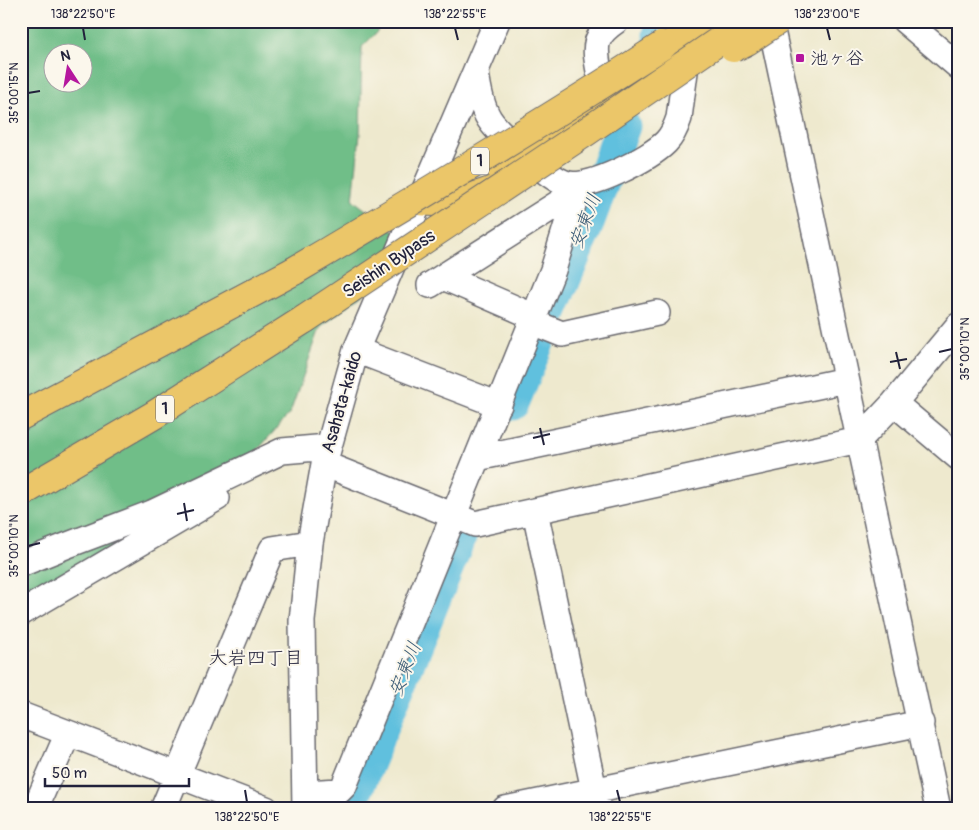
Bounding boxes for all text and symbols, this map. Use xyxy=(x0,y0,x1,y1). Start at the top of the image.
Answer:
text: 138°22'50"E xyxy=(51,7,115,22)
text: 138°22'55"E xyxy=(424,7,486,22)
text: 138°23'00"E xyxy=(794,7,860,22)
north arrow xyxy=(42,42,92,92)
text: N xyxy=(59,46,72,65)
place label: 池ヶ谷 xyxy=(810,47,864,70)
marker: 池ヶ谷 xyxy=(794,52,806,64)
text: 35°00'15"N xyxy=(7,62,22,124)
road number: 1 xyxy=(471,148,489,175)
water label: 安東川 xyxy=(564,190,606,252)
street label: Seishin Bypass xyxy=(338,224,440,304)
text: 35°00'10"N xyxy=(958,317,973,381)
street label: Asahata-kaido xyxy=(316,348,368,456)
road number: 1 xyxy=(156,396,174,422)
text: 35°00'10"N xyxy=(7,514,22,578)
water label: 安東川 xyxy=(383,638,427,700)
district label: 大岩四丁目 xyxy=(208,646,304,670)
scale bar xyxy=(45,755,189,787)
text: 50 m xyxy=(52,764,87,783)
text: 138°22'50"E xyxy=(215,810,279,825)
text: 138°22'55"E xyxy=(589,810,651,825)

